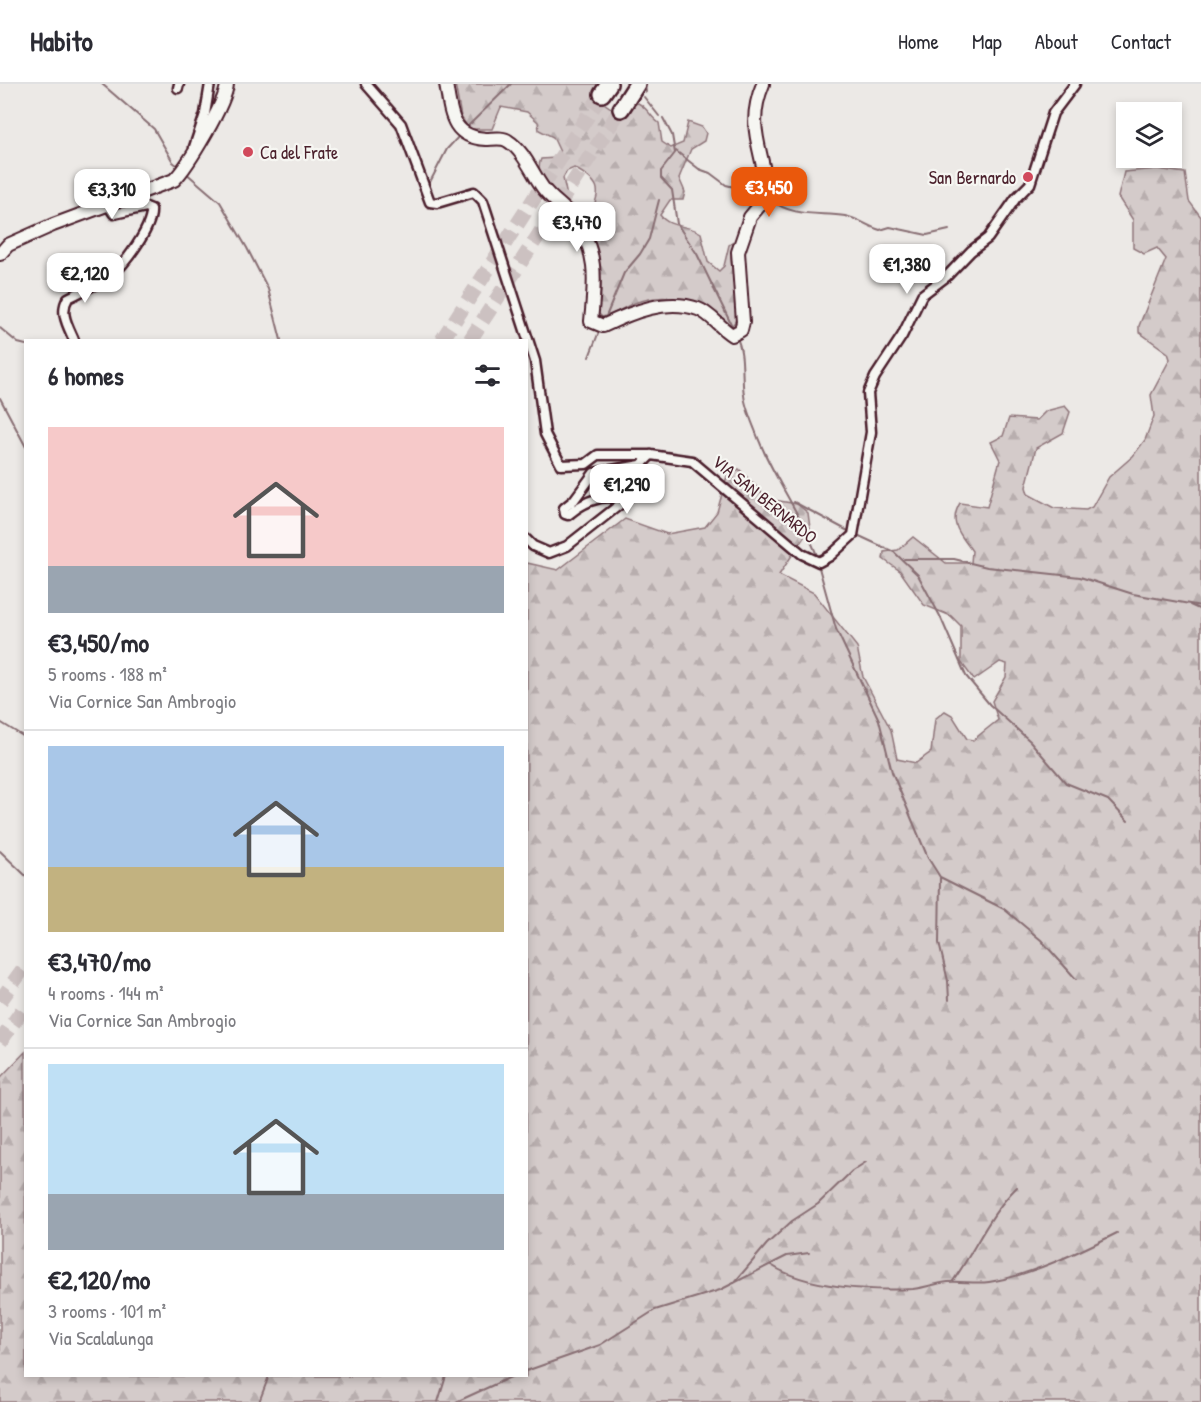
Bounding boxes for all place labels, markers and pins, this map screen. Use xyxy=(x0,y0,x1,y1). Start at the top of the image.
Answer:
place label: Ca del Frate xyxy=(260,140,338,165)
marker: Ca del Frate xyxy=(241,145,255,159)
place label: San Bernardo xyxy=(929,165,1016,190)
pin: €3,450 xyxy=(720,167,818,218)
pin: €3,310 xyxy=(63,169,161,220)
marker: San Bernardo xyxy=(1021,170,1035,184)
pin: €3,470 xyxy=(528,202,626,253)
pin: €1,380 xyxy=(858,244,956,295)
pin: €2,120 xyxy=(36,253,134,304)
pin: €1,290 xyxy=(578,464,676,515)

